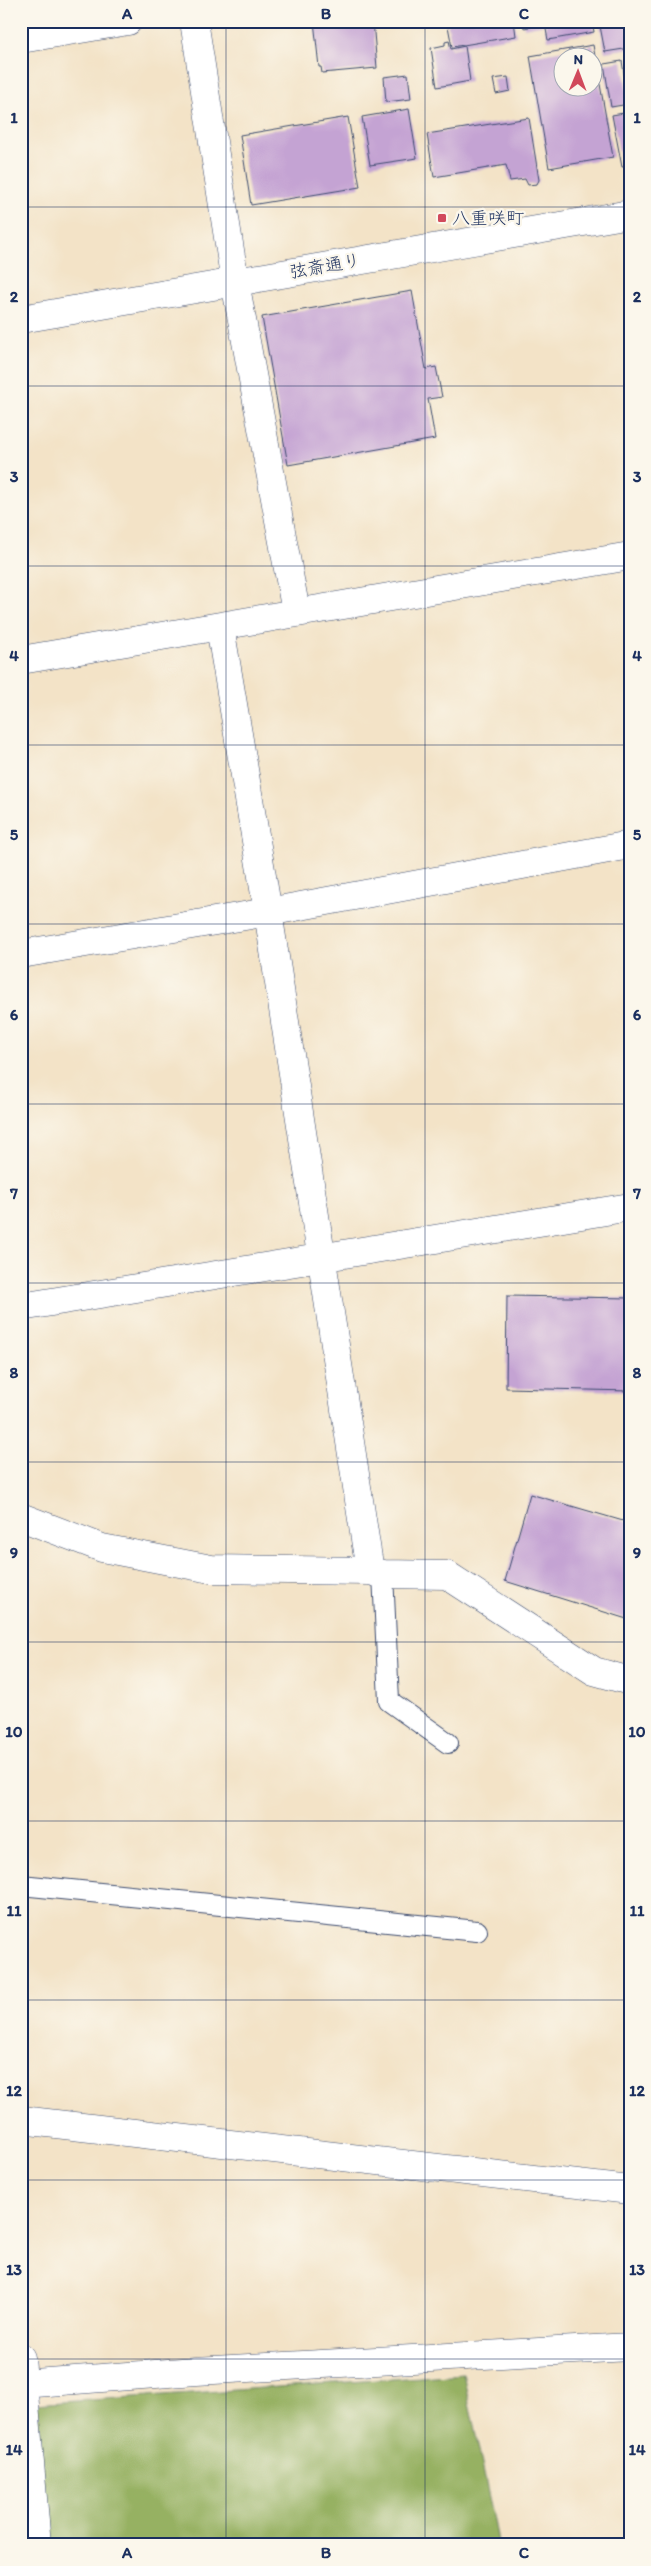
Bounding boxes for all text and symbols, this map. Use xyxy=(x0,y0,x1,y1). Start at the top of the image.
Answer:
text: A xyxy=(121,4,133,23)
text: B xyxy=(321,4,332,23)
text: C xyxy=(519,4,530,23)
north arrow xyxy=(554,48,604,98)
text: N xyxy=(573,51,583,68)
text: 1 xyxy=(10,108,18,127)
text: 1 xyxy=(633,108,641,127)
place label: 八重咲町 xyxy=(452,207,524,229)
marker: 八重咲町 xyxy=(436,212,448,224)
street label: 弦斎通り xyxy=(288,249,362,283)
text: 2 xyxy=(10,287,19,306)
text: 2 xyxy=(633,287,642,306)
text: 3 xyxy=(10,467,19,486)
text: 3 xyxy=(633,467,642,486)
text: 4 xyxy=(9,646,19,665)
text: 4 xyxy=(632,646,642,665)
text: 5 xyxy=(10,825,19,844)
text: 5 xyxy=(633,825,642,844)
text: 6 xyxy=(10,1005,19,1024)
text: 6 xyxy=(633,1005,642,1024)
text: 7 xyxy=(9,1184,18,1203)
text: 7 xyxy=(632,1184,641,1203)
text: 8 xyxy=(10,1363,19,1382)
text: 8 xyxy=(633,1363,642,1382)
text: 9 xyxy=(10,1543,18,1562)
text: 9 xyxy=(633,1543,641,1562)
text: 10 xyxy=(5,1722,23,1741)
text: 10 xyxy=(628,1722,646,1741)
text: 11 xyxy=(7,1901,22,1920)
text: 11 xyxy=(630,1901,645,1920)
text: 12 xyxy=(6,2081,23,2100)
text: 12 xyxy=(629,2081,646,2100)
text: 13 xyxy=(6,2260,22,2279)
text: 13 xyxy=(629,2260,645,2279)
text: 14 xyxy=(5,2440,23,2459)
text: 14 xyxy=(628,2440,646,2459)
text: A xyxy=(121,2543,133,2562)
text: B xyxy=(321,2543,332,2562)
text: C xyxy=(519,2543,530,2562)

